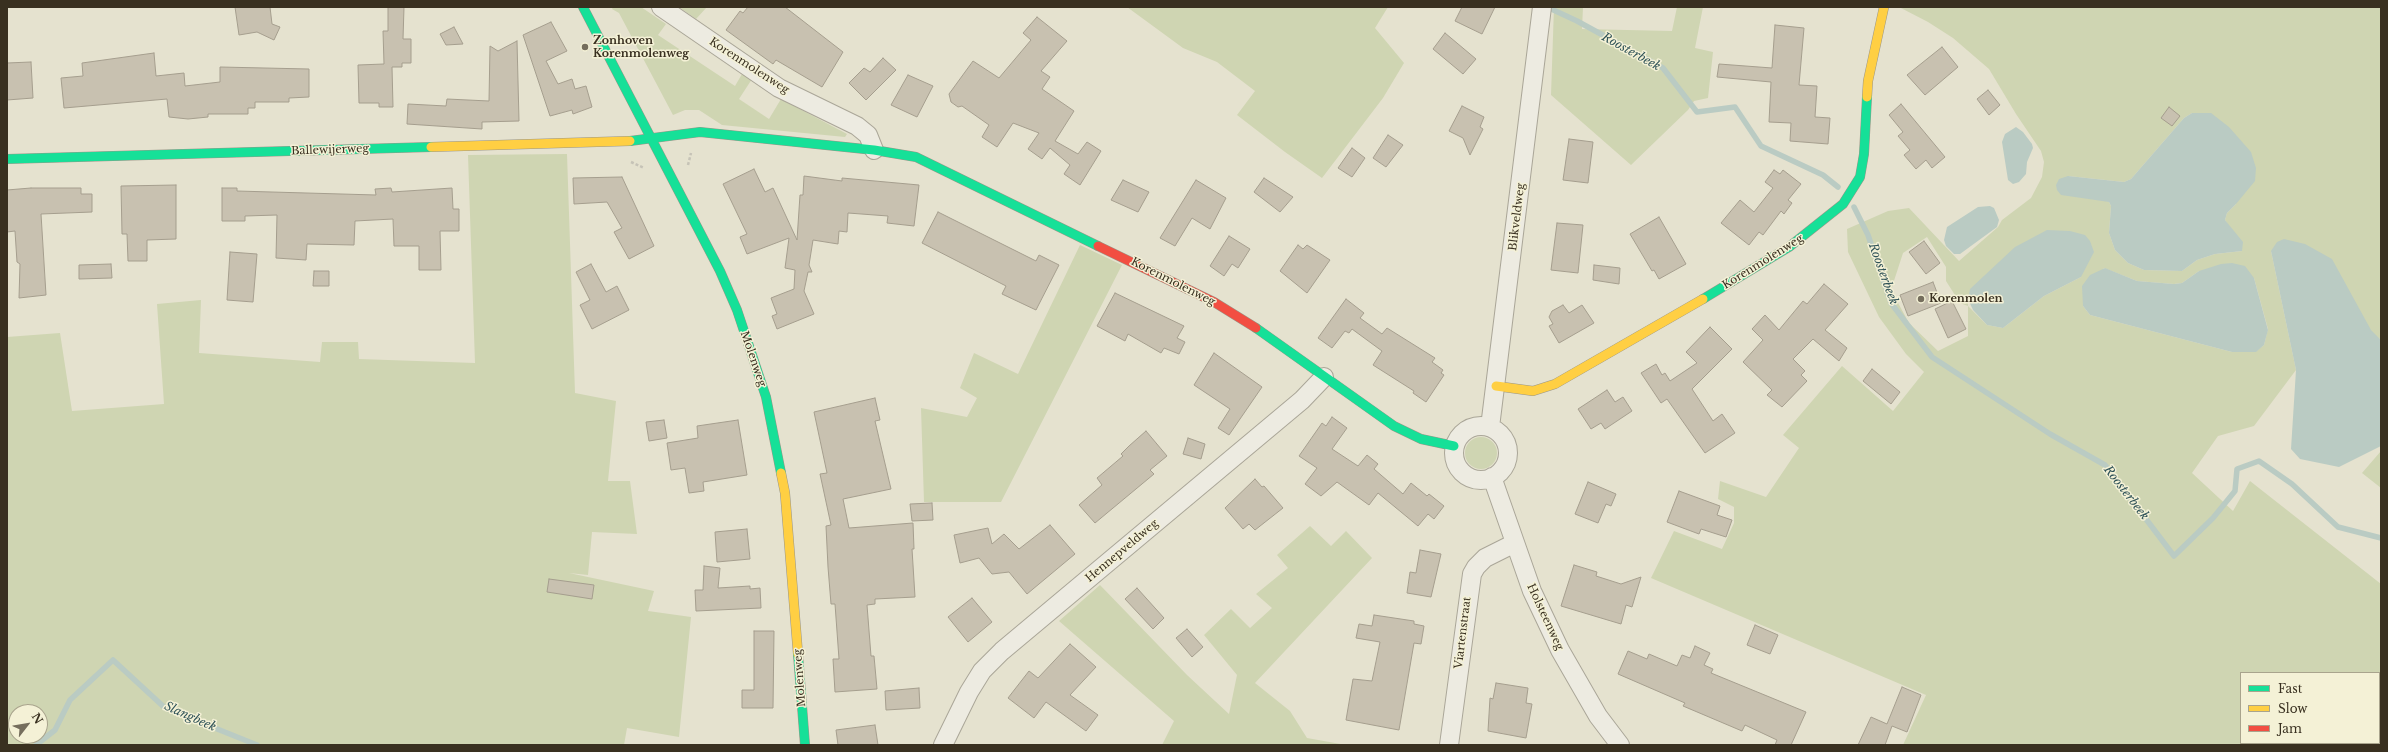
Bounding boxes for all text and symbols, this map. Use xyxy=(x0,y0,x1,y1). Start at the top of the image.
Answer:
water label: Roosterbeek xyxy=(1599,30,1663,74)
place label: Zonhoven Korenmolenweg xyxy=(593,34,689,60)
street label: Korenmolenweg xyxy=(707,35,791,97)
marker: Zonhoven Korenmolenweg xyxy=(580,42,590,52)
street label: Ballewijerweg xyxy=(291,142,369,158)
street label: Blikveldweg xyxy=(1506,182,1528,252)
street label: Korenmolenweg xyxy=(1720,232,1806,292)
water label: Roosterbeek xyxy=(1865,241,1901,307)
street label: Korenmolenweg xyxy=(1129,255,1217,309)
place label: Korenmolen xyxy=(1929,292,2003,306)
marker: Korenmolen xyxy=(1916,294,1926,304)
street label: Molenweg xyxy=(737,329,769,389)
water label: Roosterbeek xyxy=(2100,463,2152,523)
street label: Hennepveldweg xyxy=(1083,517,1161,585)
street label: Holsteenweg xyxy=(1524,582,1566,652)
street label: Viartenstraat xyxy=(1452,596,1474,670)
street label: Molenweg xyxy=(791,649,809,707)
legend xyxy=(2240,672,2380,744)
text: Fast xyxy=(2278,681,2302,696)
water label: Slangbeek xyxy=(162,699,218,735)
text: Slow xyxy=(2278,701,2307,716)
north arrow xyxy=(8,704,48,744)
text: N xyxy=(29,710,46,726)
text: Jam xyxy=(2278,721,2302,736)

